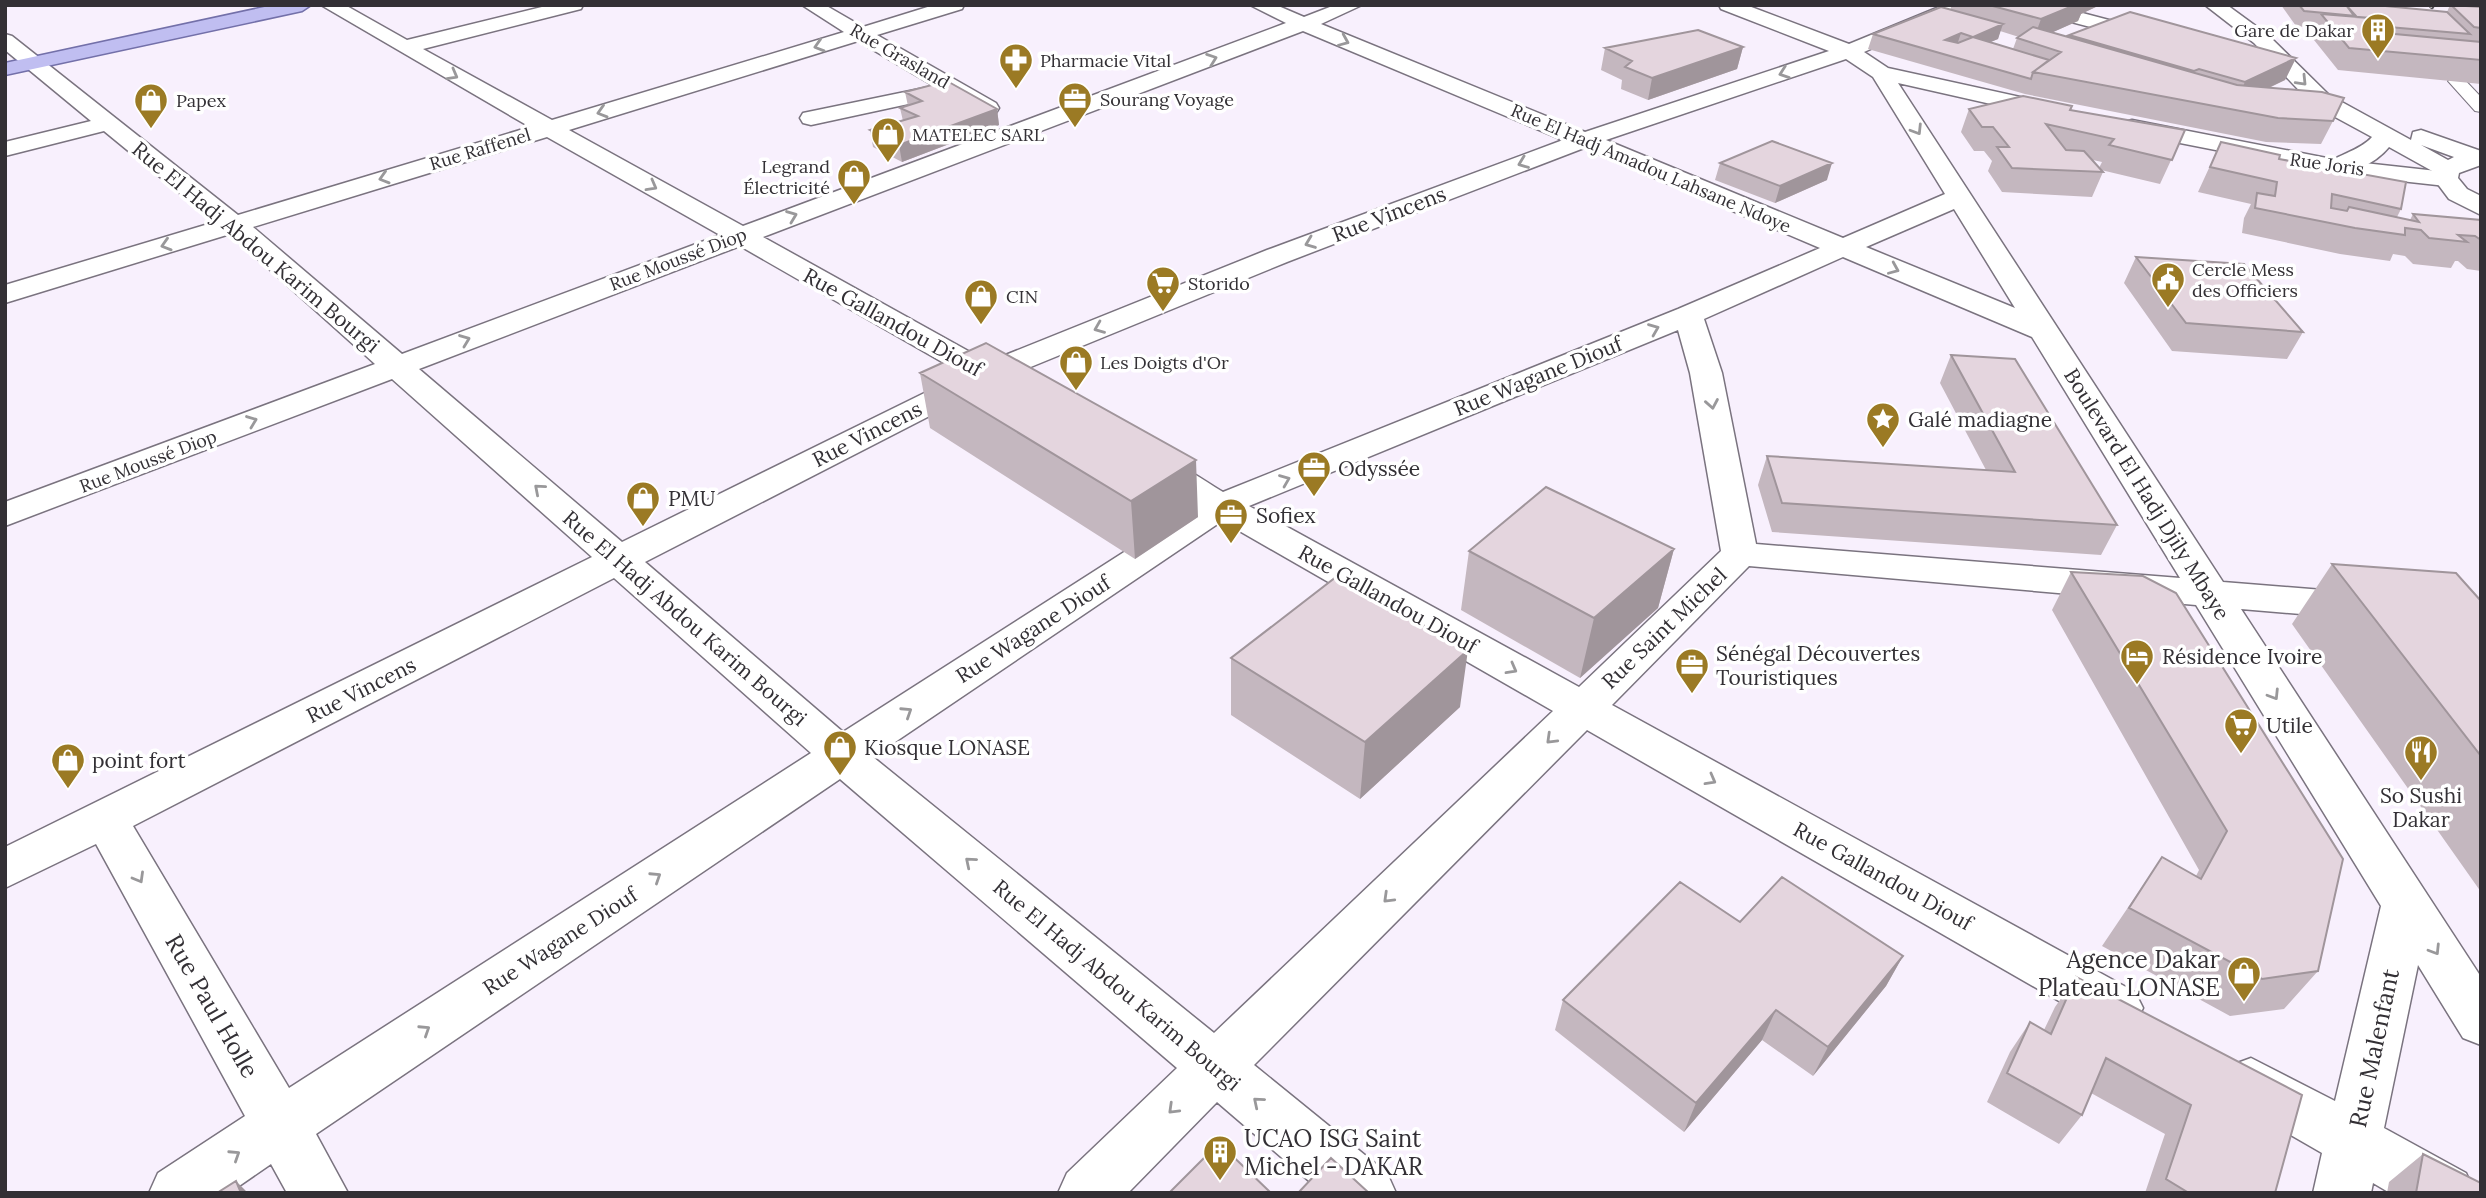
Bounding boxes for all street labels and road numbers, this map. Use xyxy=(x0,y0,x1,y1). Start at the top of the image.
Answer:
street label: Rue Grasland xyxy=(846,18,954,94)
street label: Rue El Hadj Amadou Lahsane Ndoye xyxy=(1508,98,1795,238)
street label: Rue Raffenel xyxy=(427,123,534,175)
street label: Rue El Hadj Abdou Karim Bourgi xyxy=(127,135,385,359)
street label: Rue Joris xyxy=(2288,147,2366,181)
street label: Rue Vincens xyxy=(1328,180,1450,248)
street label: Rue Moussé Diop xyxy=(606,222,750,296)
street label: Rue Gallandou Diouf xyxy=(799,262,989,383)
street label: Rue Wagane Diouf xyxy=(1450,329,1628,422)
street label: Boulevard El Hadj Djily Mbaye xyxy=(2058,363,2236,625)
street label: Rue Vincens xyxy=(808,395,926,473)
street label: Rue Moussé Diop xyxy=(76,424,220,498)
street label: Rue El Hadj Abdou Karim Bourgi xyxy=(557,504,813,732)
street label: Rue Gallandou Diouf xyxy=(1294,539,1484,660)
street label: Rue Saint Michel xyxy=(1596,561,1732,695)
street label: Rue Wagane Diouf xyxy=(951,568,1117,689)
street label: Rue Vincens xyxy=(302,651,420,729)
street label: Rue Gallandou Diouf xyxy=(1789,816,1979,937)
street label: Rue El Hadj Abdou Karim Bourgi xyxy=(988,873,1246,1097)
street label: Rue Wagane Diouf xyxy=(478,880,644,1001)
street label: Rue Paul Holle xyxy=(158,929,266,1083)
street label: Rue Malenfant xyxy=(2342,965,2406,1130)

